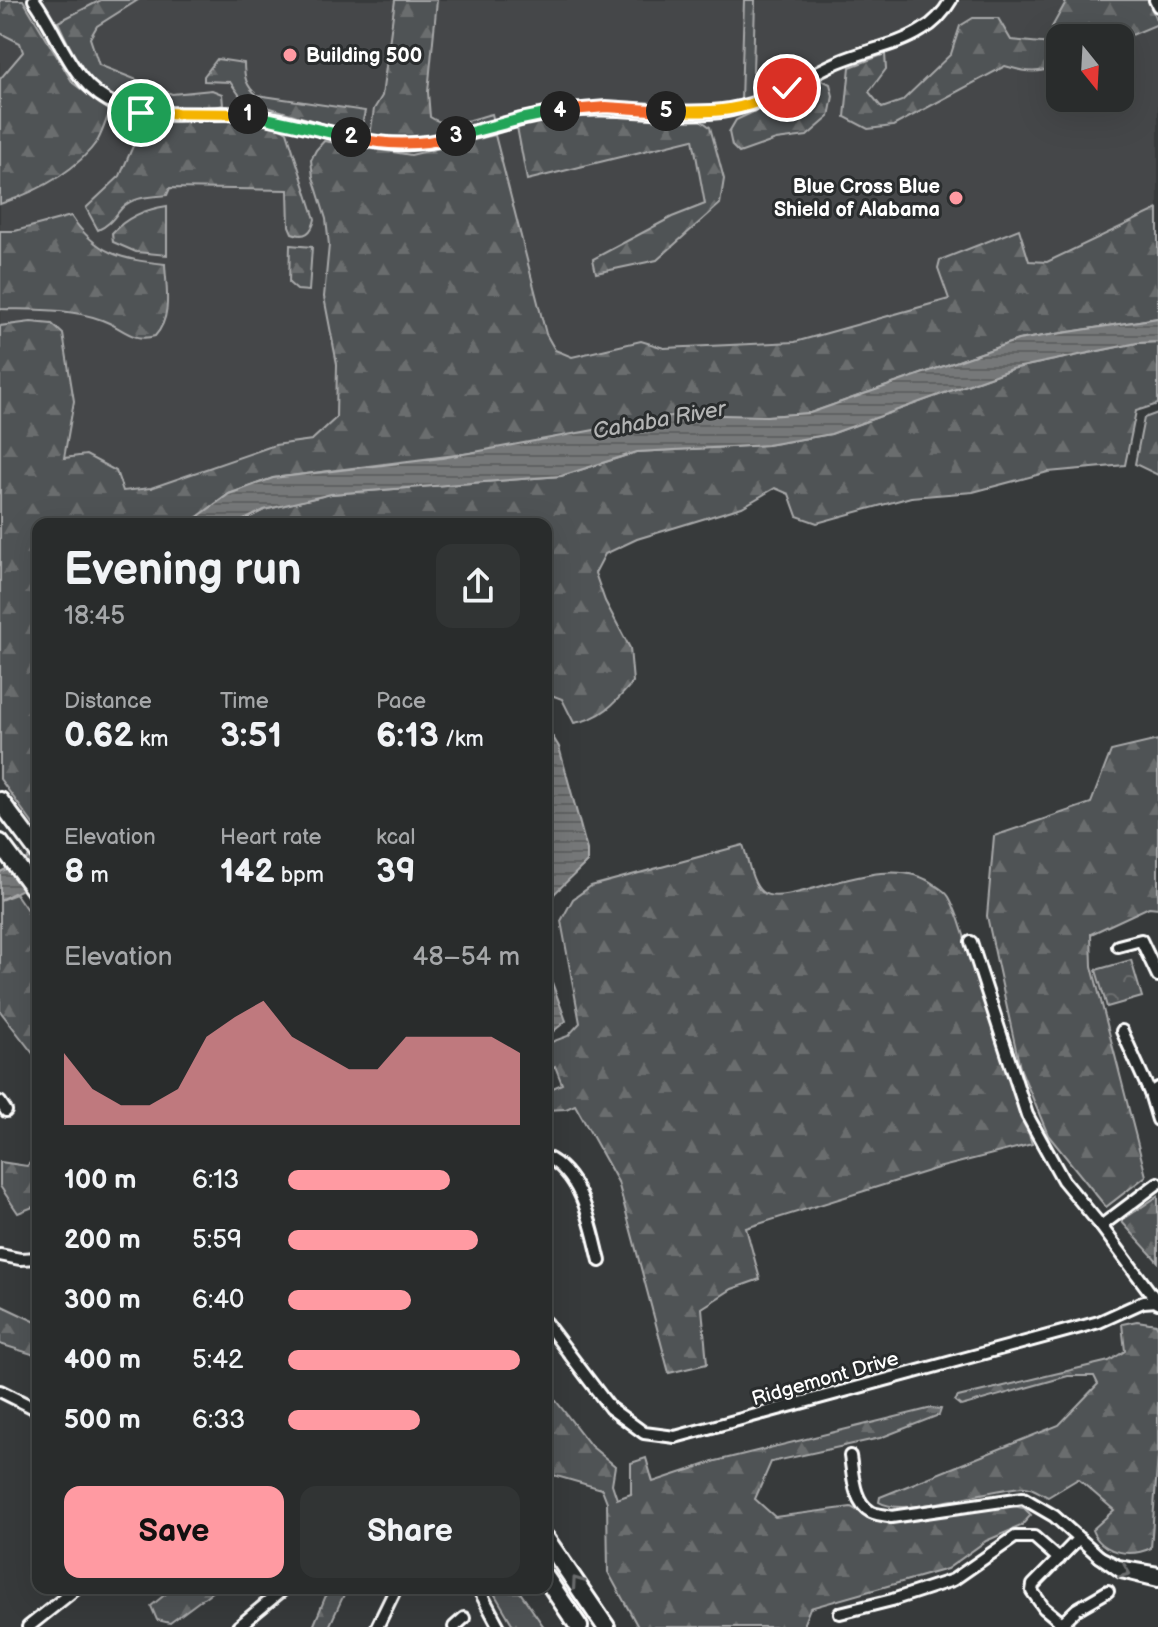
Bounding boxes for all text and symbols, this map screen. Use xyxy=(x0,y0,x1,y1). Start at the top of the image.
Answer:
north arrow xyxy=(1046,24,1134,112)
map controls xyxy=(1046,24,1134,112)
place label: Building 500 xyxy=(306,44,422,68)
marker: Building 500 xyxy=(281,46,299,64)
pin xyxy=(753,54,821,122)
icon: check xyxy=(765,66,809,110)
pin xyxy=(107,79,175,147)
icon: arrive xyxy=(119,91,163,135)
pin: 4 xyxy=(540,91,580,131)
pin: 5 xyxy=(646,91,686,131)
pin: 1 xyxy=(228,94,268,134)
text: 4 xyxy=(554,97,566,124)
text: 5 xyxy=(660,97,672,124)
text: 1 xyxy=(243,100,253,127)
pin: 3 xyxy=(436,116,476,156)
pin: 2 xyxy=(331,117,371,157)
text: 3 xyxy=(450,122,462,149)
text: 2 xyxy=(344,123,358,150)
place label: Blue Cross Blue Shield of Alabama xyxy=(774,175,940,222)
marker: Blue Cross Blue Shield of Alabama xyxy=(947,189,965,207)
water label: Cahaba River xyxy=(591,395,730,445)
text: Evening run xyxy=(64,544,301,597)
button: share xyxy=(436,544,520,628)
text: 18:45 xyxy=(64,601,125,632)
text: Distance xyxy=(64,688,152,715)
text: Time xyxy=(220,688,269,715)
text: Pace xyxy=(376,688,426,715)
text: 0.62 xyxy=(64,715,134,756)
text: 3:51 xyxy=(220,715,282,756)
text: 6:13 xyxy=(376,715,439,756)
text: km xyxy=(134,726,169,753)
text: /km xyxy=(439,726,484,753)
text: Elevation xyxy=(64,824,156,851)
text: Heart rate xyxy=(220,824,322,851)
text: kcal xyxy=(376,824,415,851)
text: 8 xyxy=(64,851,84,892)
text: 142 xyxy=(220,851,275,892)
text: 39 xyxy=(376,851,416,892)
text: m xyxy=(84,862,109,889)
text: bpm xyxy=(275,862,324,889)
text: Elevation xyxy=(64,942,172,973)
text: 48–54 m xyxy=(413,942,520,973)
text: 100 m xyxy=(64,1165,137,1196)
text: 6:13 xyxy=(192,1165,239,1196)
text: 200 m xyxy=(64,1225,141,1256)
text: 5:59 xyxy=(192,1225,242,1256)
text: 300 m xyxy=(64,1285,141,1316)
text: 6:40 xyxy=(192,1285,244,1316)
text: 400 m xyxy=(64,1345,141,1376)
text: 5:42 xyxy=(192,1345,243,1376)
street label: Ridgemont Drive xyxy=(749,1347,902,1411)
text: 500 m xyxy=(64,1405,141,1436)
text: 6:33 xyxy=(192,1405,245,1436)
button: Save xyxy=(64,1486,284,1578)
button: Share xyxy=(300,1486,520,1578)
one-way arrow xyxy=(1117,1563,1131,1579)
one-way arrow xyxy=(572,1577,587,1591)

